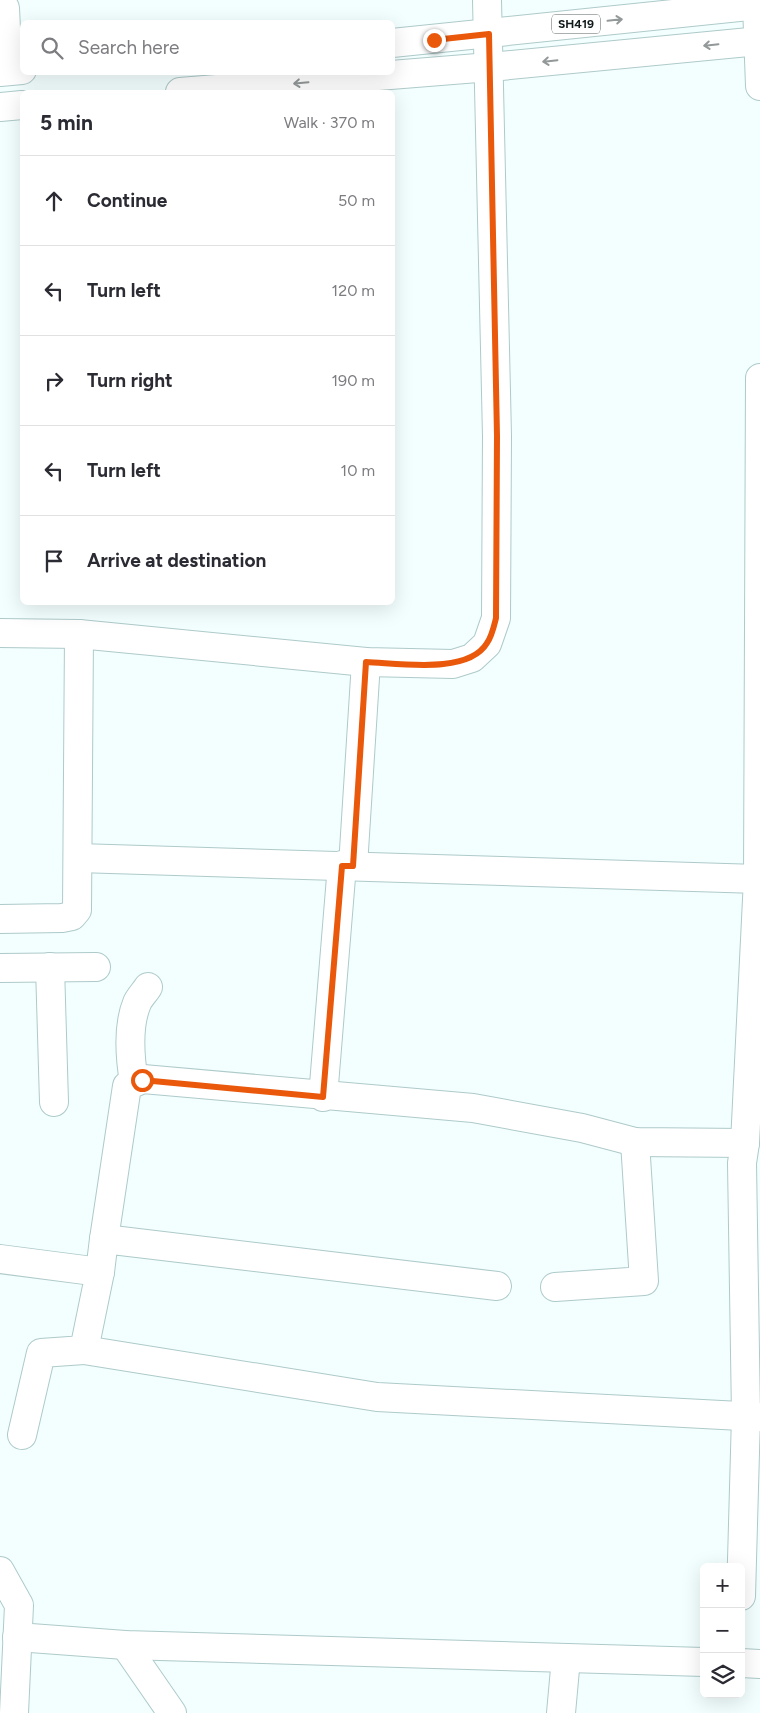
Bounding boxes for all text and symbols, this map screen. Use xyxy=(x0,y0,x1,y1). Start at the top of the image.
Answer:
road number: SH419 xyxy=(552,14,600,34)
one-way arrow xyxy=(607,15,623,25)
search box xyxy=(20,20,395,75)
route end xyxy=(423,29,446,52)
icon: search xyxy=(38,34,66,62)
text: Search here xyxy=(78,36,180,59)
one-way arrow xyxy=(704,40,720,50)
one-way arrow xyxy=(542,56,558,66)
one-way arrow xyxy=(293,78,309,87)
text: 5 min xyxy=(40,110,93,135)
text: Walk · 370 m xyxy=(284,113,375,132)
icon: ahead xyxy=(40,187,68,215)
text: Continue xyxy=(87,189,167,212)
text: 50 m xyxy=(338,191,375,210)
icon: left xyxy=(40,277,68,305)
text: Turn left xyxy=(87,279,161,302)
text: 120 m xyxy=(332,281,375,300)
icon: right xyxy=(40,367,68,395)
text: Turn right xyxy=(87,369,173,392)
text: 190 m xyxy=(332,371,375,390)
icon: left xyxy=(40,457,68,485)
text: Turn left xyxy=(87,459,161,482)
text: 10 m xyxy=(341,461,375,480)
icon: arrive xyxy=(40,547,68,575)
text: Arrive at destination xyxy=(87,549,266,572)
route start xyxy=(131,1069,154,1092)
map controls xyxy=(700,1563,745,1698)
button: + xyxy=(700,1563,745,1608)
button: − xyxy=(700,1608,745,1653)
button: layers xyxy=(700,1653,745,1698)

